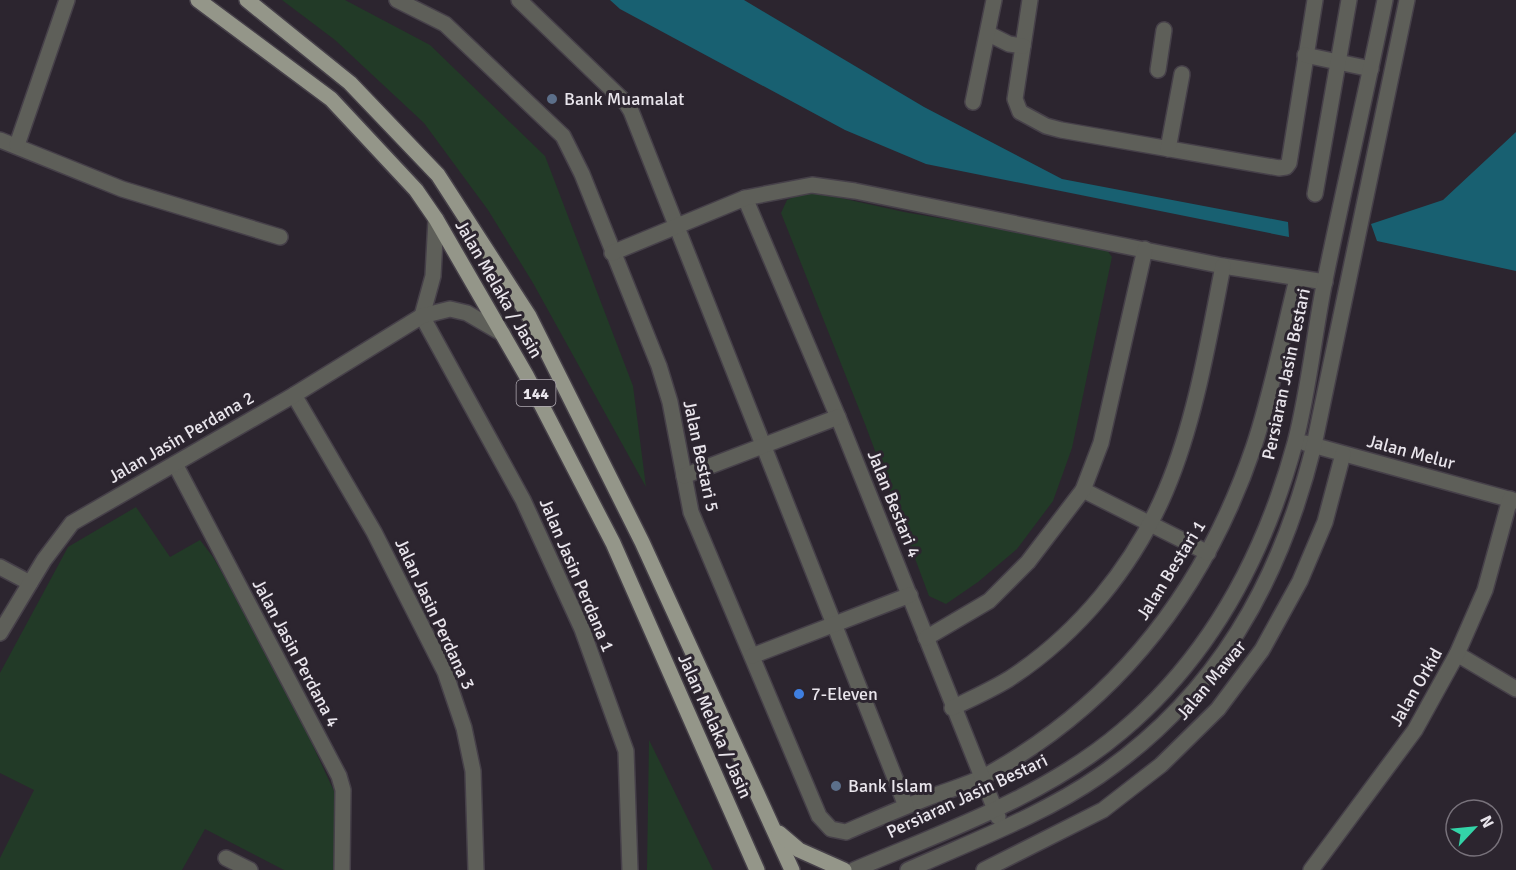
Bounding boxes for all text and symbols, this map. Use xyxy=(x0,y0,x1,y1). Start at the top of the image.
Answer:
place label: Bank Muamalat xyxy=(564,88,684,110)
marker: Bank Muamalat xyxy=(545,92,559,106)
street label: Jalan Melaka / Jasin xyxy=(450,216,548,362)
street label: Persiaran Jasin Bestari xyxy=(1257,286,1315,462)
road number: 144 xyxy=(516,380,556,406)
street label: Jalan Jasin Perdana 2 xyxy=(104,386,258,488)
street label: Jalan Bestari 5 xyxy=(678,398,724,514)
street label: Jalan Melur xyxy=(1365,430,1458,474)
street label: Jalan Bestari 4 xyxy=(863,447,926,561)
street label: Jalan Jasin Perdana 1 xyxy=(535,495,619,655)
street label: Jalan Bestari 1 xyxy=(1132,516,1210,624)
street label: Jalan Jasin Perdana 3 xyxy=(390,535,480,693)
street label: Jalan Jasin Perdana 4 xyxy=(248,575,345,731)
street label: Jalan Mawar xyxy=(1171,636,1251,724)
street label: Jalan Orkid xyxy=(1385,644,1447,730)
street label: Jalan Melaka / Jasin xyxy=(673,650,757,802)
place label: 7-Eleven xyxy=(811,683,878,705)
marker: 7-Eleven xyxy=(792,687,806,701)
street label: Persiaran Jasin Bestari xyxy=(883,749,1051,843)
place label: Bank Islam xyxy=(848,775,933,797)
marker: Bank Islam xyxy=(829,779,843,793)
north arrow xyxy=(1444,798,1504,858)
text: N xyxy=(1475,812,1498,831)

